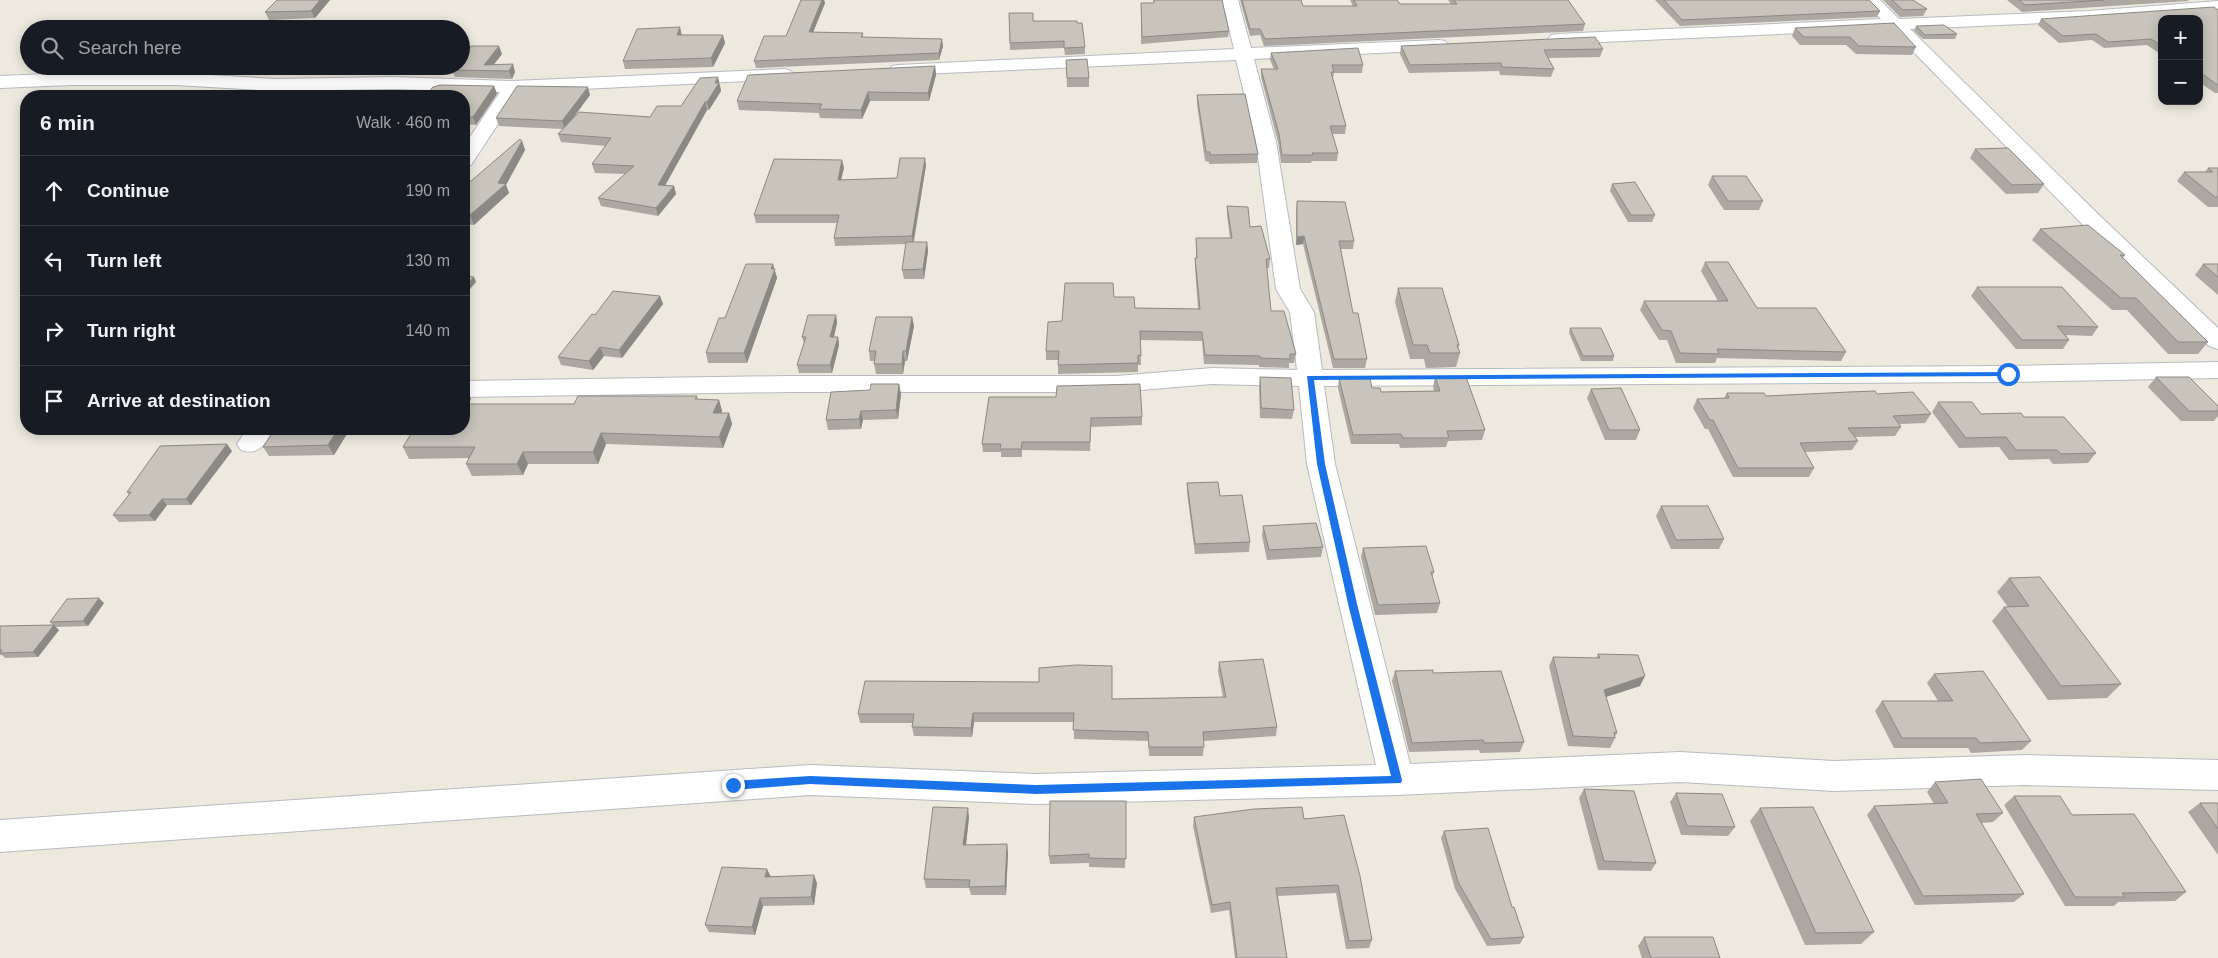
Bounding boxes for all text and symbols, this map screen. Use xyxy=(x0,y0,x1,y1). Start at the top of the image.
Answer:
map controls xyxy=(2158,15,2203,105)
button: + xyxy=(2158,15,2203,60)
search box xyxy=(20,20,470,75)
icon: search xyxy=(38,34,66,62)
text: Search here xyxy=(78,37,182,58)
button: − xyxy=(2158,60,2203,105)
text: 6 min xyxy=(40,111,95,134)
text: Walk · 460 m xyxy=(356,114,450,131)
icon: ahead xyxy=(40,177,68,205)
text: Continue xyxy=(87,180,169,201)
text: 190 m xyxy=(406,182,450,199)
icon: left xyxy=(40,247,68,275)
text: Turn left xyxy=(87,250,162,271)
text: 130 m xyxy=(406,252,450,269)
icon: right xyxy=(40,317,68,345)
text: Turn right xyxy=(87,320,175,341)
text: 140 m xyxy=(406,322,450,339)
route start xyxy=(1997,363,2020,386)
icon: arrive xyxy=(40,387,68,415)
text: Arrive at destination xyxy=(87,390,271,411)
route end xyxy=(722,774,745,797)

